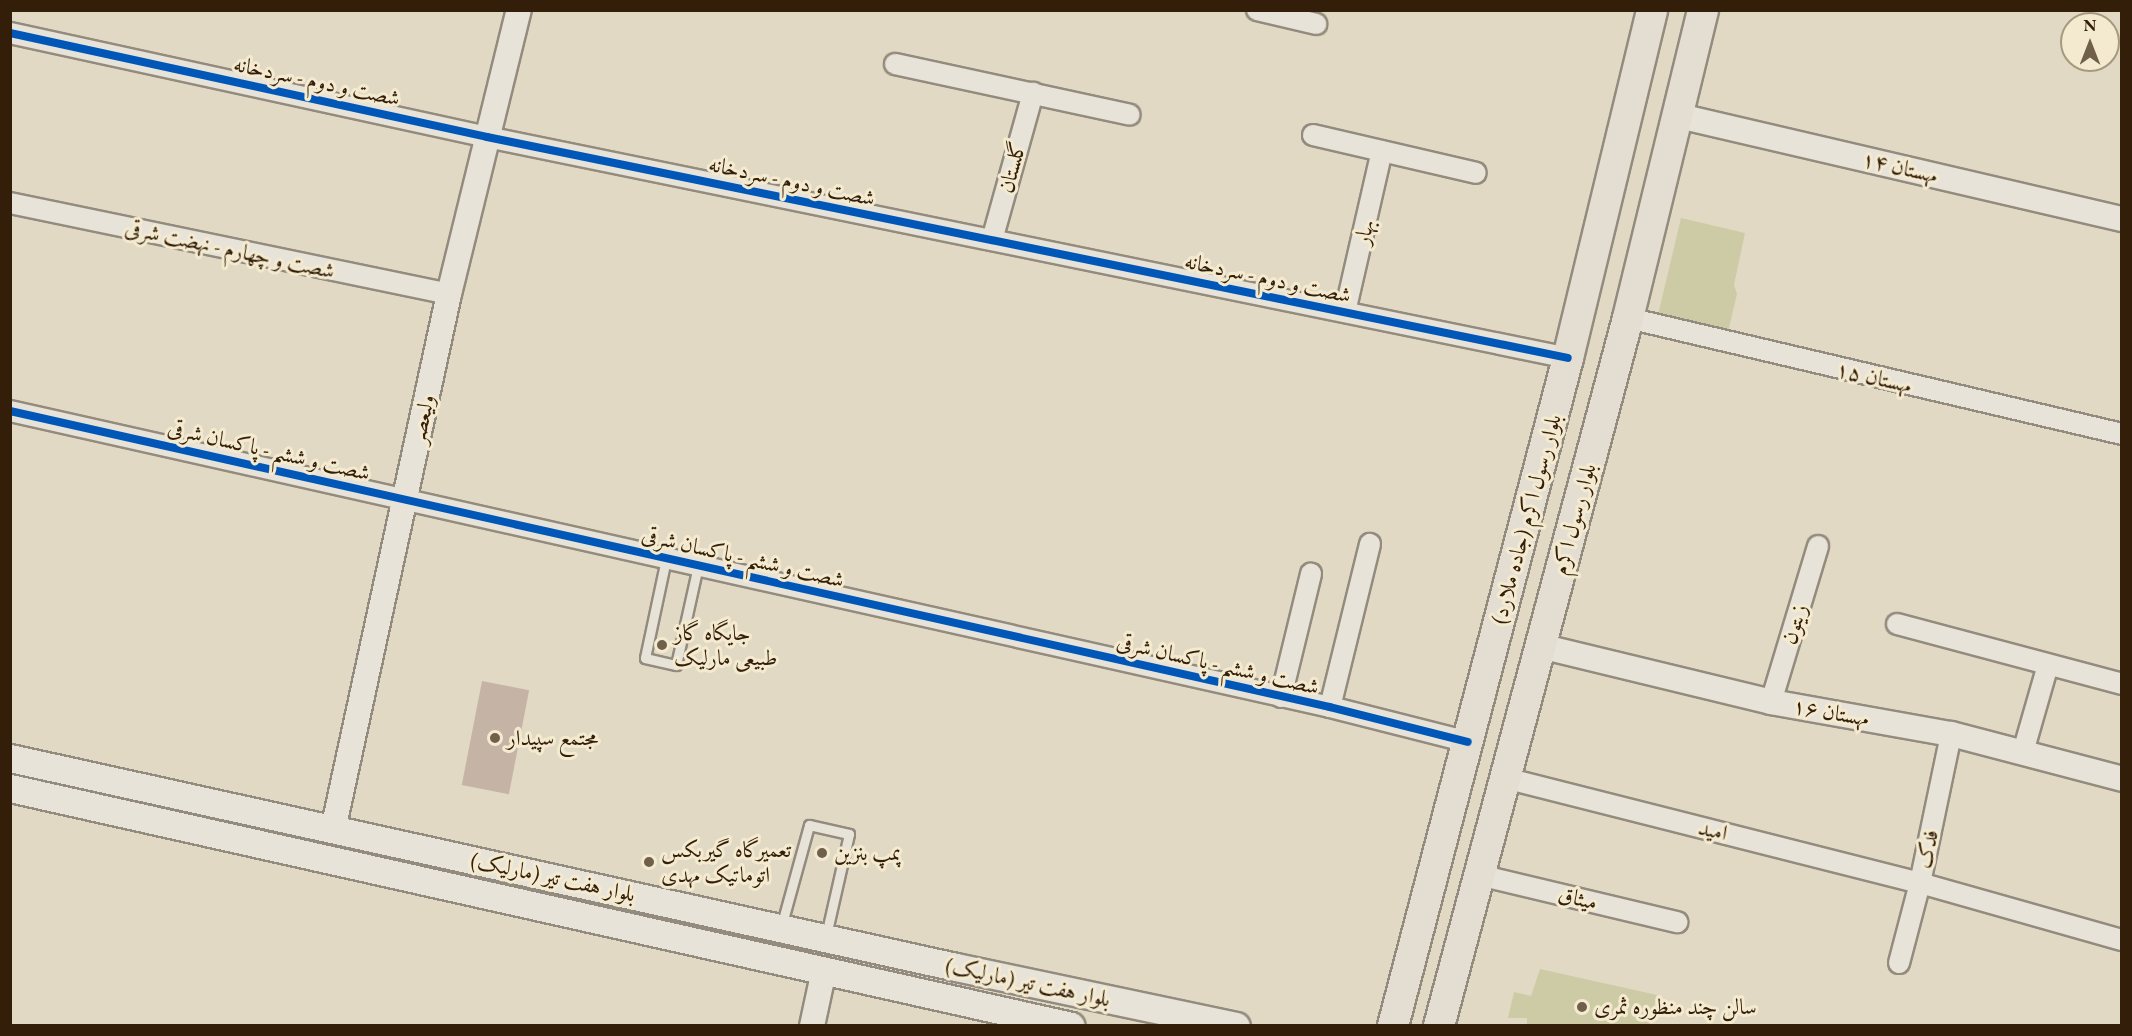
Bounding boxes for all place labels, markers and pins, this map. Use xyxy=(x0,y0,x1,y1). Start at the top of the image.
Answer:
place label: جایگاه گاز طبیعی مارلیک xyxy=(674,619,777,670)
marker: جایگاه گاز طبیعی مارلیک xyxy=(655,638,669,652)
place label: مجتمع سپیدار xyxy=(507,725,598,751)
marker: مجتمع سپیدار xyxy=(488,731,502,745)
place label: تعمیرگاه گیربکس اتوماتیک مهدی xyxy=(661,836,791,888)
place label: پمپ بنزین xyxy=(834,840,901,866)
marker: پمپ بنزین xyxy=(815,846,829,860)
marker: تعمیرگاه گیربکس اتوماتیک مهدی xyxy=(642,855,656,869)
place label: سالن چند منظوره ثمری xyxy=(1594,994,1757,1020)
marker: سالن چند منظوره ثمری xyxy=(1575,1000,1589,1014)

